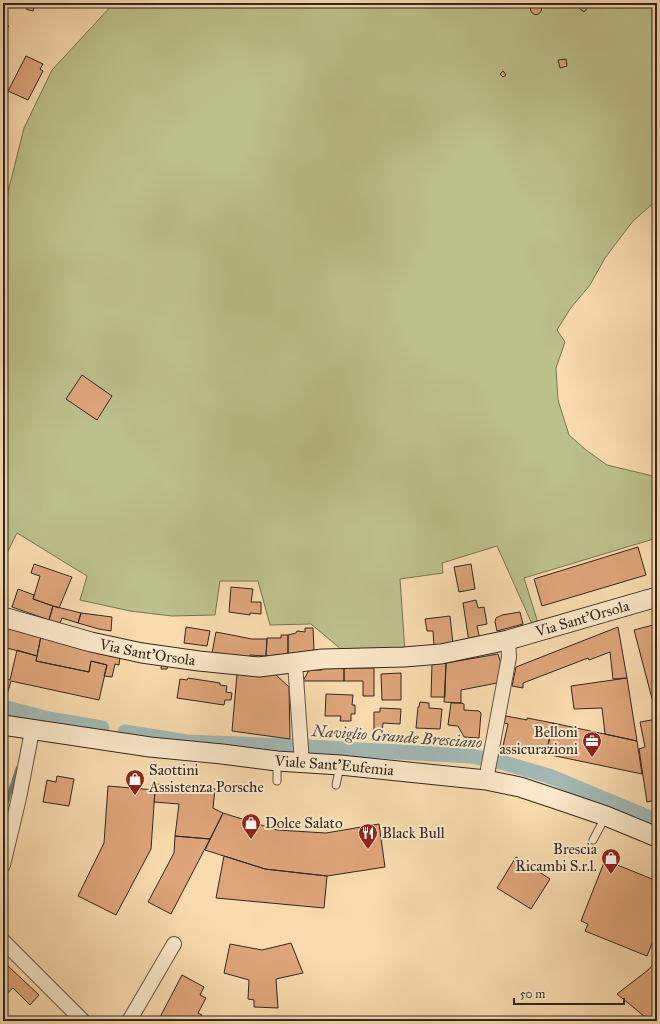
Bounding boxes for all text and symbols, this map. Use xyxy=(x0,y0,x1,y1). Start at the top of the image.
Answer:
street label: Via Sant'Orsola xyxy=(532,596,632,641)
street label: Via Sant'Orsola xyxy=(97,635,197,669)
water label: Naviglio Grande Bresciano xyxy=(310,721,483,752)
place label: Belloni assicurazioni xyxy=(499,723,578,758)
office icon: Belloni assicurazioni xyxy=(581,730,603,758)
street label: Viale Sant'Eufemia xyxy=(273,752,396,780)
place label: Saottini Assistenza Porsche xyxy=(148,761,264,796)
shop icon: Saottini Assistenza Porsche xyxy=(124,768,146,796)
shop icon: Dolce Salato xyxy=(240,812,262,840)
place label: Dolce Salato xyxy=(265,814,343,832)
restaurant icon: Black Bull xyxy=(357,822,379,850)
place label: Black Bull xyxy=(382,824,446,842)
place label: Brescia Ricambi S.r.l. xyxy=(515,840,598,875)
shop icon: Brescia Ricambi S.r.l. xyxy=(600,847,622,875)
scale bar xyxy=(514,980,624,1006)
text: 50 m xyxy=(520,987,545,1001)

